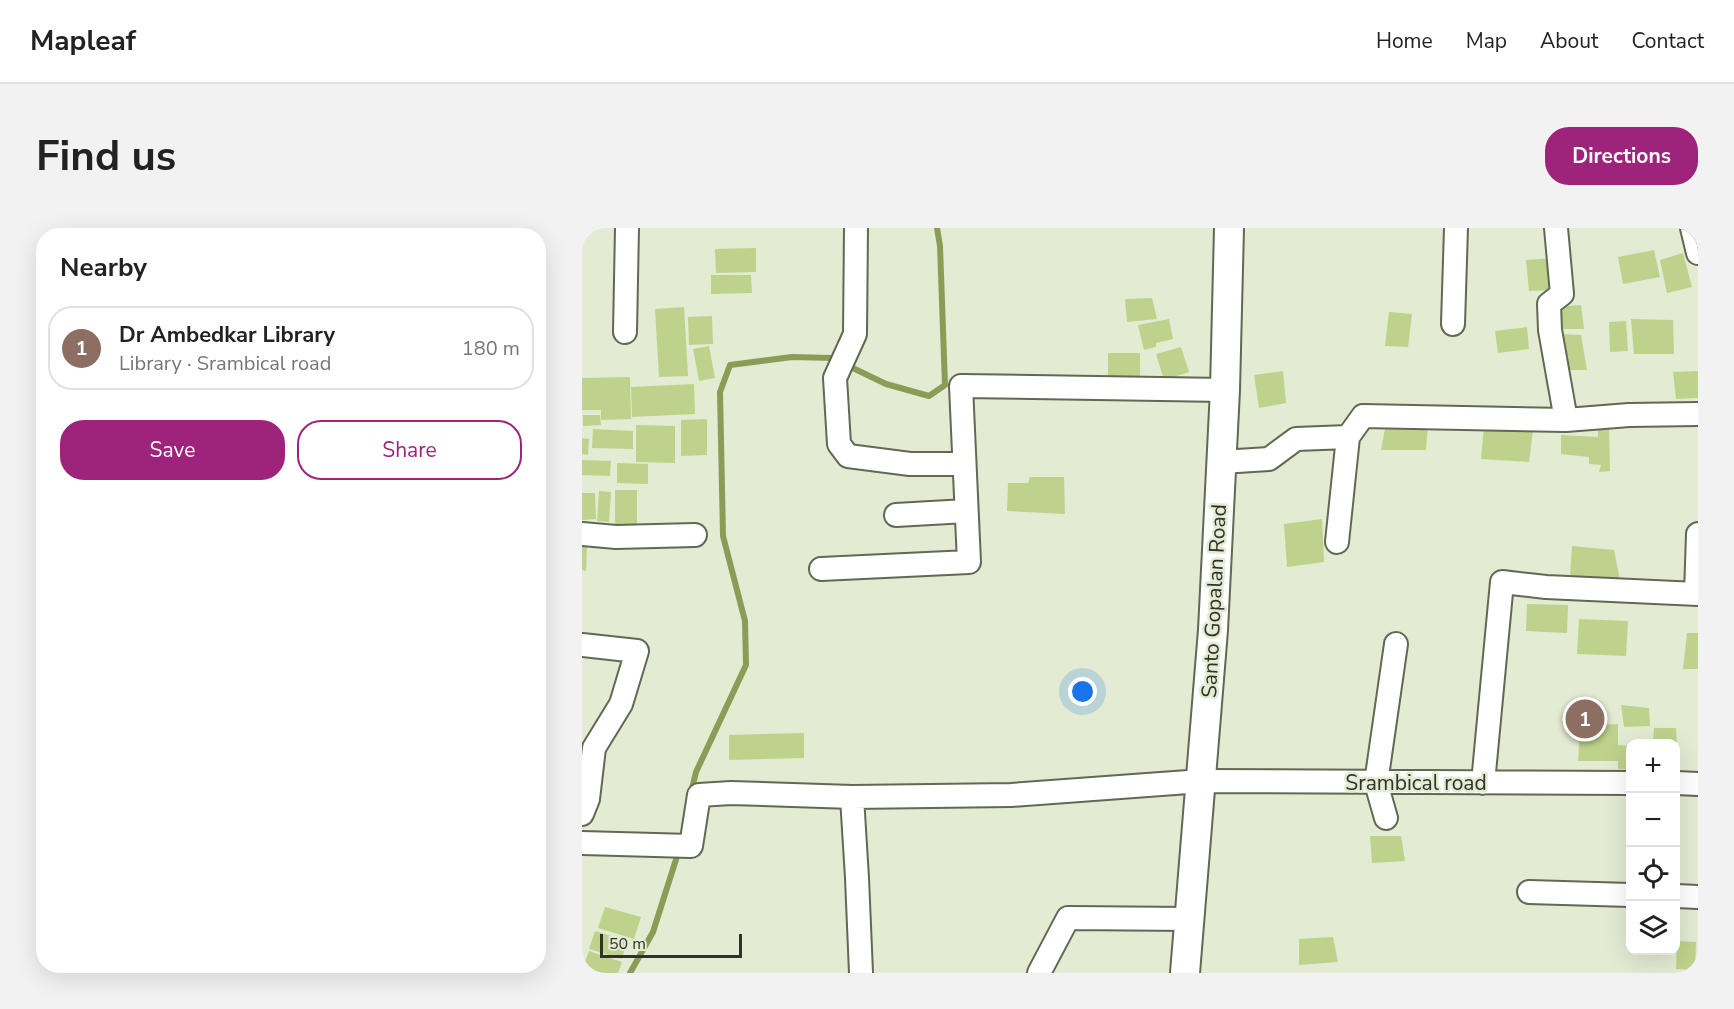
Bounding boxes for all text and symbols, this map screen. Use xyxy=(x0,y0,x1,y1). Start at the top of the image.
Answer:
text: Mapleaf xyxy=(30,22,136,60)
text: Home xyxy=(1376,27,1433,55)
text: Map xyxy=(1466,27,1507,55)
text: About xyxy=(1540,27,1598,55)
text: Contact xyxy=(1631,27,1704,55)
button: Directions xyxy=(1545,127,1698,185)
text: Find us xyxy=(36,128,176,185)
text: Nearby xyxy=(60,250,147,285)
text: Dr Ambedkar Library xyxy=(119,320,335,350)
text: 1 xyxy=(76,335,88,362)
text: 180 m xyxy=(462,335,520,362)
text: Library · Srambical road xyxy=(119,350,331,377)
button: Save xyxy=(60,420,285,480)
button: Share xyxy=(297,420,522,480)
street label: Santo Gopalan Road xyxy=(1195,503,1233,699)
your location xyxy=(1068,677,1097,706)
pin: 1 xyxy=(1566,696,1604,742)
map controls xyxy=(1626,739,1680,955)
button: + xyxy=(1626,739,1680,793)
street label: Srambical road xyxy=(1345,769,1487,797)
button: − xyxy=(1626,793,1680,847)
button: locate xyxy=(1626,847,1680,901)
button: layers xyxy=(1626,901,1680,955)
scale bar xyxy=(600,931,742,958)
text: 50 m xyxy=(609,933,646,955)

